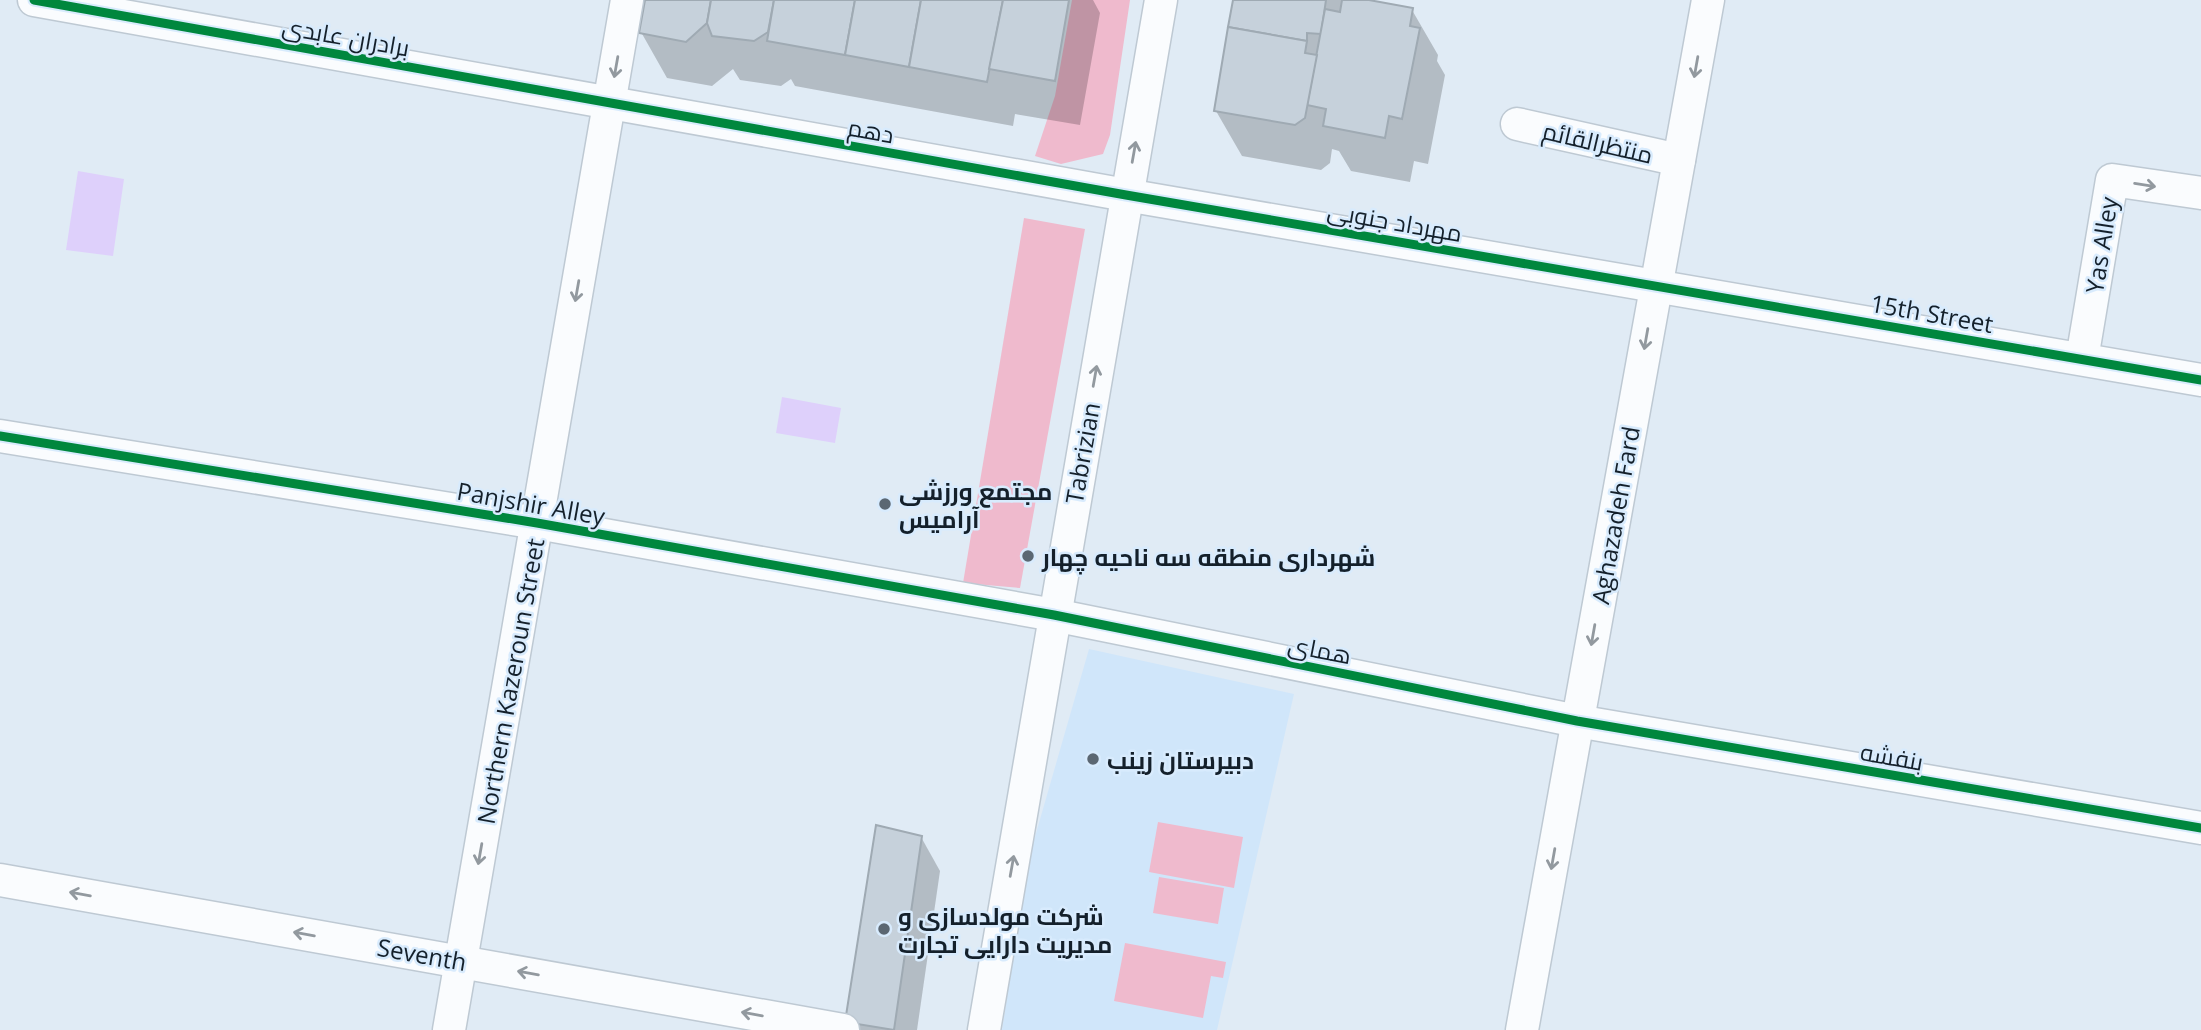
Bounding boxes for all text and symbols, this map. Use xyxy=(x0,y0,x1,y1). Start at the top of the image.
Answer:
street label: برادران عابدی xyxy=(280,9,412,63)
one-way arrow xyxy=(609,55,622,78)
one-way arrow xyxy=(1688,55,1702,78)
street label: دهم xyxy=(845,110,897,151)
street label: منتظرالقائم xyxy=(1539,113,1656,172)
one-way arrow xyxy=(1128,141,1141,164)
one-way arrow xyxy=(2133,179,2156,192)
street label: مهرداد جنوبی xyxy=(1325,193,1465,249)
street label: Yas Alley xyxy=(2077,193,2125,296)
one-way arrow xyxy=(570,279,583,302)
street label: 15th Street xyxy=(1868,286,1996,340)
one-way arrow xyxy=(1639,327,1653,350)
one-way arrow xyxy=(1089,365,1102,388)
street label: Tabrizian xyxy=(1057,400,1107,506)
street label: Aghazadeh Fard xyxy=(1583,423,1647,607)
street label: Panjshir Alley xyxy=(454,474,608,532)
place label: مجتمع ورزشی آرامیس xyxy=(899,474,1052,535)
marker: مجتمع ورزشی آرامیس xyxy=(877,496,893,512)
street label: Northern Kazeroun Street xyxy=(469,536,551,826)
place label: شهرداری منطقه سه ناحیه چهار xyxy=(1041,540,1375,575)
marker: شهرداری منطقه سه ناحیه چهار xyxy=(1020,548,1036,564)
one-way arrow xyxy=(1586,624,1599,646)
street label: همای xyxy=(1285,627,1355,671)
street label: بنفشه xyxy=(1858,734,1926,778)
place label: دبیرستان زینب xyxy=(1107,743,1254,776)
marker: دبیرستان زینب xyxy=(1085,751,1101,767)
one-way arrow xyxy=(473,842,486,864)
one-way arrow xyxy=(1545,847,1559,870)
one-way arrow xyxy=(1006,855,1019,878)
one-way arrow xyxy=(69,887,92,900)
place label: شرکت مولدسازی و مدیریت دارایی تجارت xyxy=(898,899,1112,960)
marker: شرکت مولدسازی و مدیریت دارایی تجارت xyxy=(876,921,892,937)
one-way arrow xyxy=(293,926,316,940)
street label: Seventh xyxy=(375,930,469,978)
one-way arrow xyxy=(517,966,540,979)
one-way arrow xyxy=(741,1006,764,1020)

